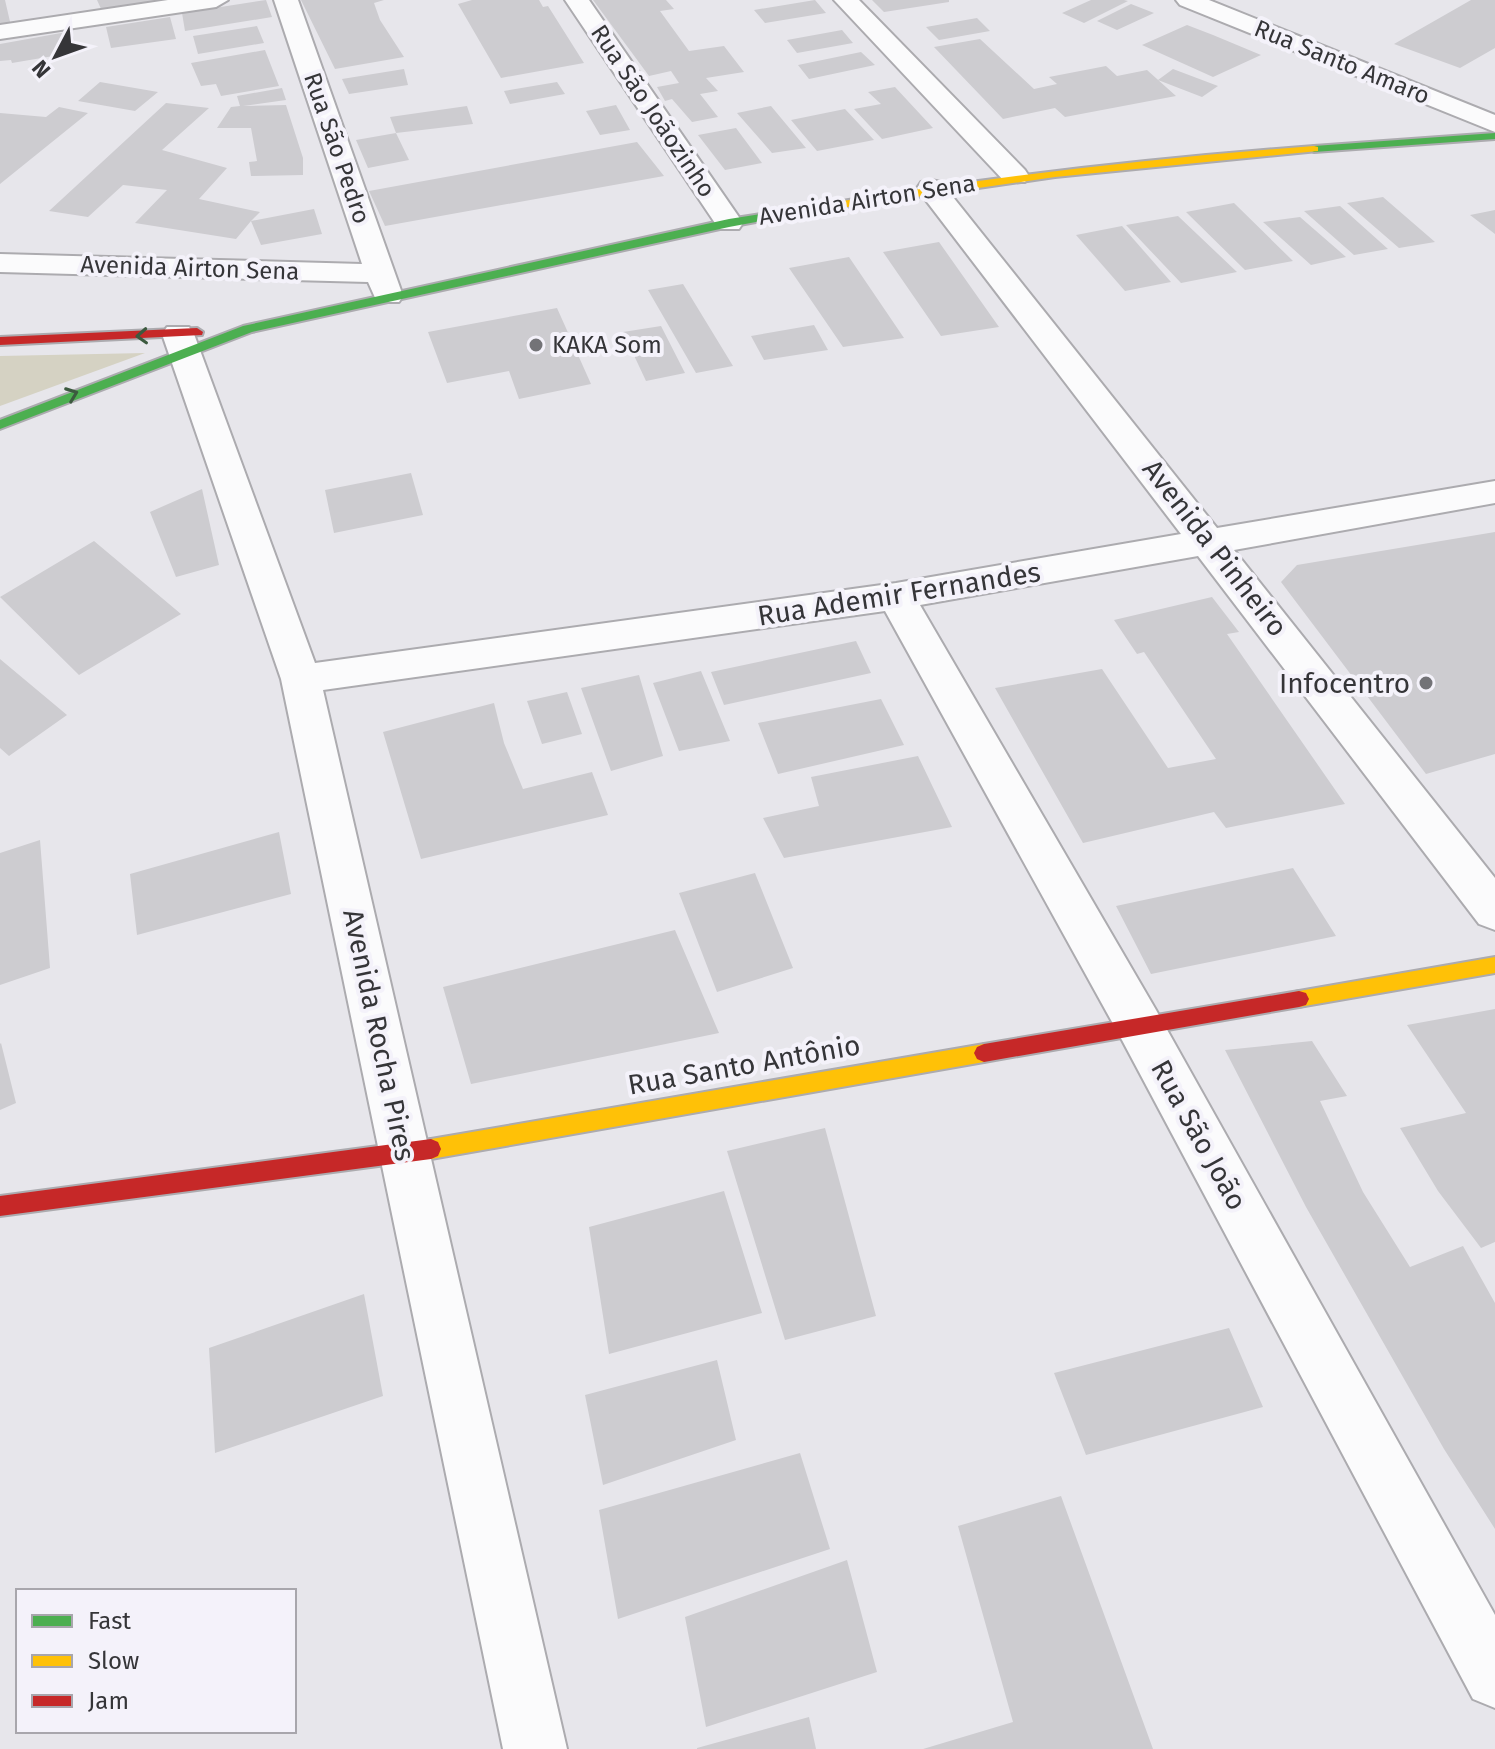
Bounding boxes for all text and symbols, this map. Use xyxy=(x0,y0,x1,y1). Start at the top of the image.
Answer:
street label: Rua Santo Amaro xyxy=(1250,14,1434,110)
north arrow xyxy=(16,16,96,96)
street label: Rua São Joãozinho xyxy=(585,20,721,202)
text: N xyxy=(26,54,56,83)
street label: Rua São Pedro xyxy=(298,69,376,227)
street label: Avenida Airton Sena xyxy=(757,169,977,231)
street label: Avenida Airton Sena xyxy=(80,250,300,286)
one-way arrow xyxy=(135,327,148,344)
place label: KAKA Som xyxy=(552,331,662,359)
marker: KAKA Som xyxy=(527,336,545,354)
one-way arrow xyxy=(64,387,78,404)
street label: Avenida Pinheiro xyxy=(1136,453,1294,643)
street label: Rua Ademir Fernandes xyxy=(755,555,1043,633)
place label: Infocentro xyxy=(1279,667,1410,700)
marker: Infocentro xyxy=(1417,674,1435,692)
street label: Avenida Rocha Pires xyxy=(336,906,422,1164)
street label: Rua Santo Antônio xyxy=(625,1028,863,1102)
street label: Rua São João xyxy=(1144,1054,1254,1216)
legend xyxy=(16,1589,296,1733)
text: Fast xyxy=(88,1607,131,1635)
text: Slow xyxy=(88,1647,139,1675)
text: Jam xyxy=(88,1687,129,1715)

